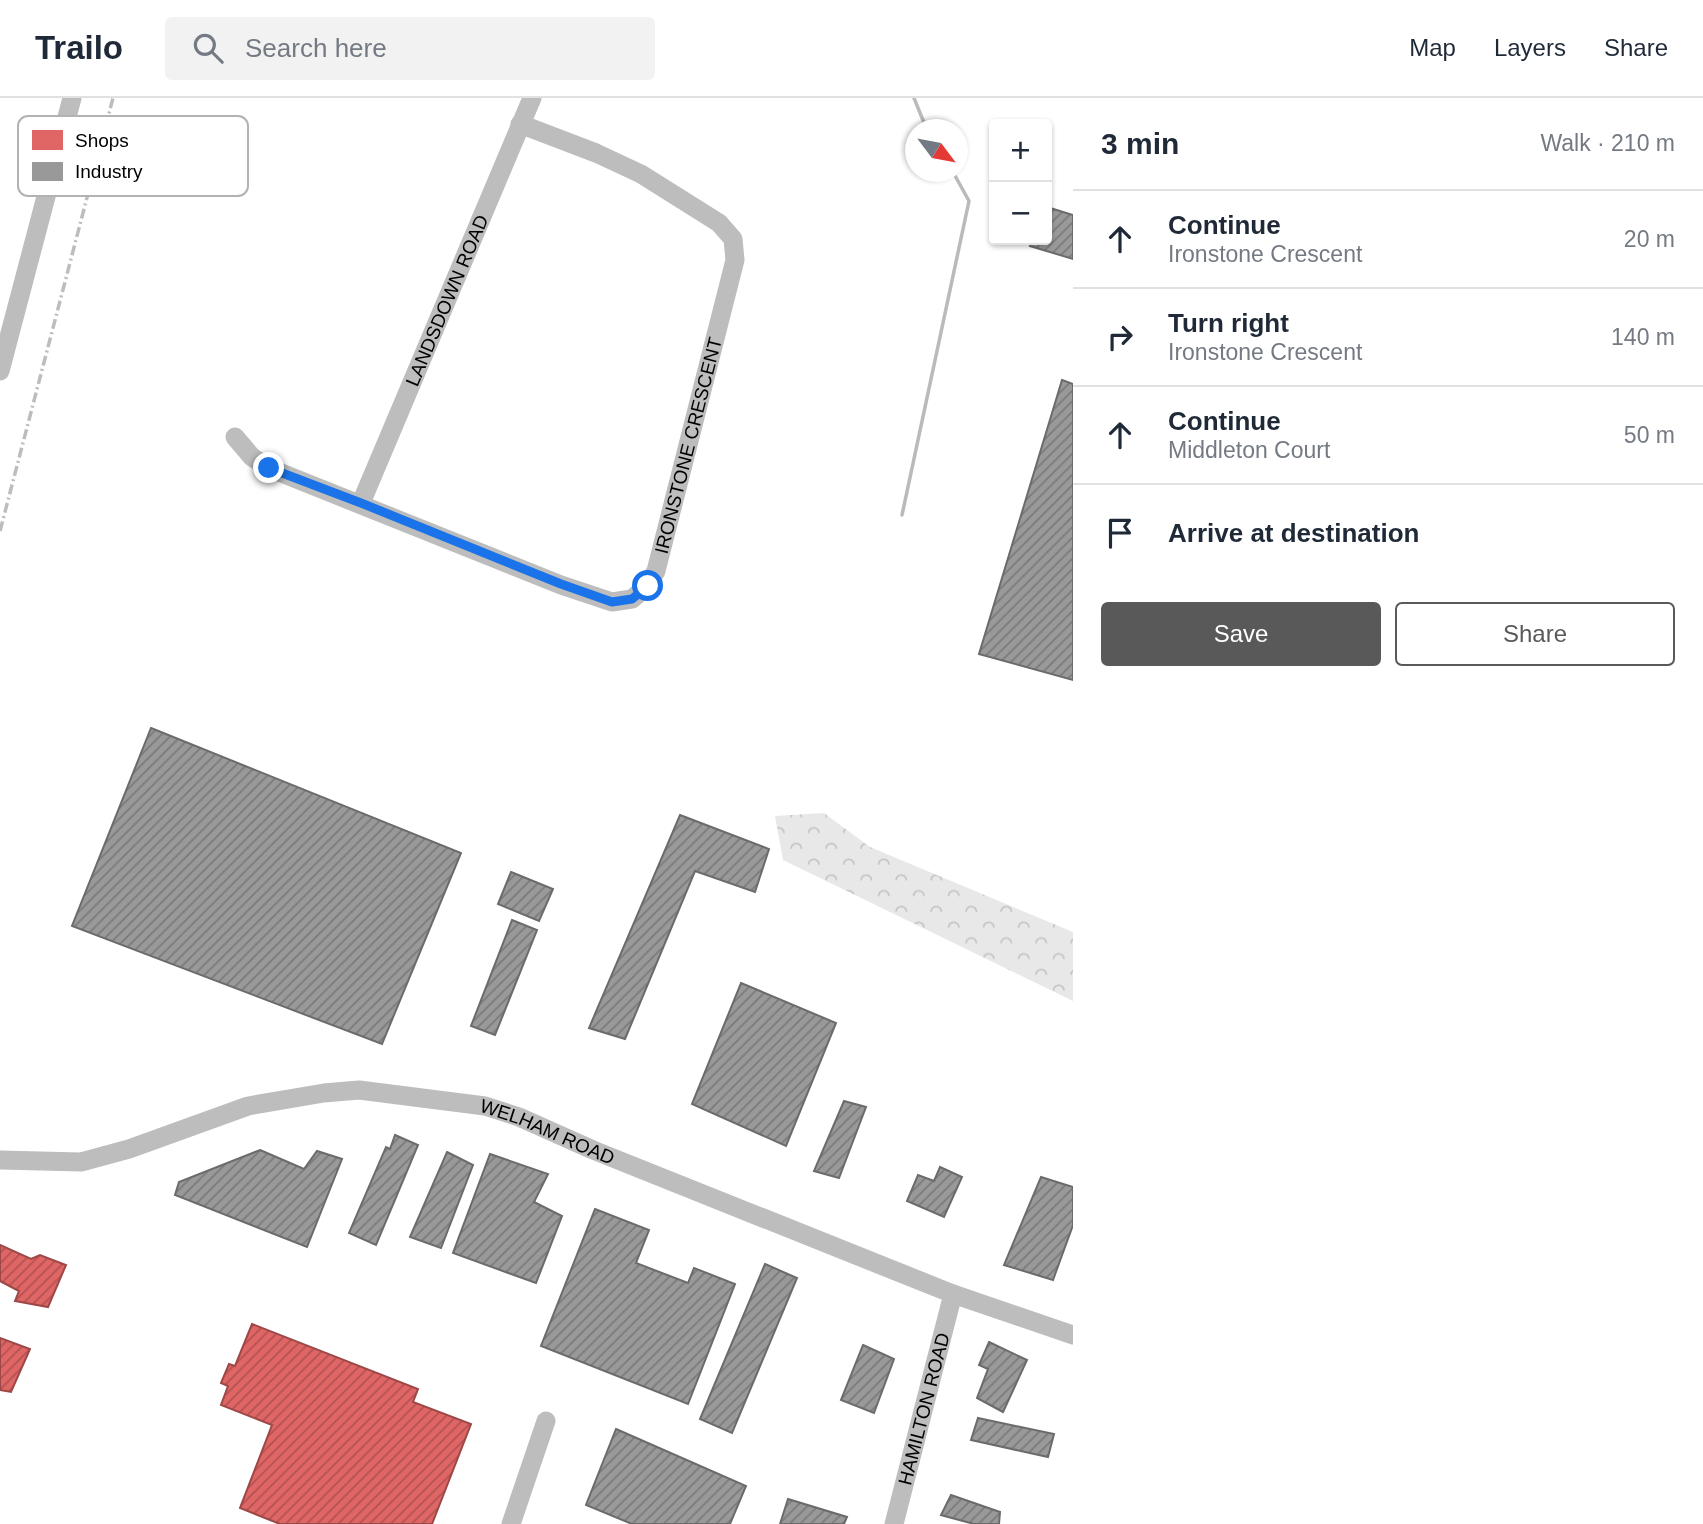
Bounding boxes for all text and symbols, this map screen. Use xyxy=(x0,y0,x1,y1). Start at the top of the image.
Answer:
search box xyxy=(165,17,655,80)
text: Trailo xyxy=(35,29,123,66)
icon: search xyxy=(189,29,227,67)
text: Search here xyxy=(245,33,387,63)
text: Map xyxy=(1409,34,1456,61)
text: Layers xyxy=(1494,34,1566,61)
text: Share xyxy=(1604,34,1668,61)
legend xyxy=(18,116,248,196)
north arrow xyxy=(905,119,968,182)
map controls xyxy=(989,119,1052,245)
button: + xyxy=(989,119,1052,182)
text: 3 min xyxy=(1101,127,1179,160)
text: Shops xyxy=(75,130,129,151)
text: Walk · 210 m xyxy=(1540,130,1675,156)
text: Industry xyxy=(75,161,143,182)
button: − xyxy=(989,182,1052,245)
text: Continue xyxy=(1168,210,1281,240)
street label: LANDSDOWN ROAD xyxy=(402,212,492,389)
icon: ahead xyxy=(1101,220,1139,258)
text: 20 m xyxy=(1624,226,1675,252)
text: Ironstone Crescent xyxy=(1168,241,1362,267)
text: Turn right xyxy=(1168,308,1289,338)
icon: right xyxy=(1101,318,1139,356)
text: 140 m xyxy=(1611,324,1675,350)
street label: IRONSTONE CRESCENT xyxy=(651,335,726,556)
text: Ironstone Crescent xyxy=(1168,339,1362,365)
text: Continue xyxy=(1168,406,1281,436)
icon: ahead xyxy=(1101,416,1139,454)
text: 50 m xyxy=(1624,422,1675,448)
text: Middleton Court xyxy=(1168,437,1330,463)
route end xyxy=(253,452,284,483)
icon: arrive xyxy=(1101,514,1139,552)
text: Arrive at destination xyxy=(1168,518,1419,548)
route start xyxy=(632,570,663,601)
button: Save xyxy=(1101,602,1381,666)
button: Share xyxy=(1395,602,1675,666)
street label: WELHAM ROAD xyxy=(477,1095,618,1169)
street label: HAMILTON ROAD xyxy=(894,1330,954,1487)

